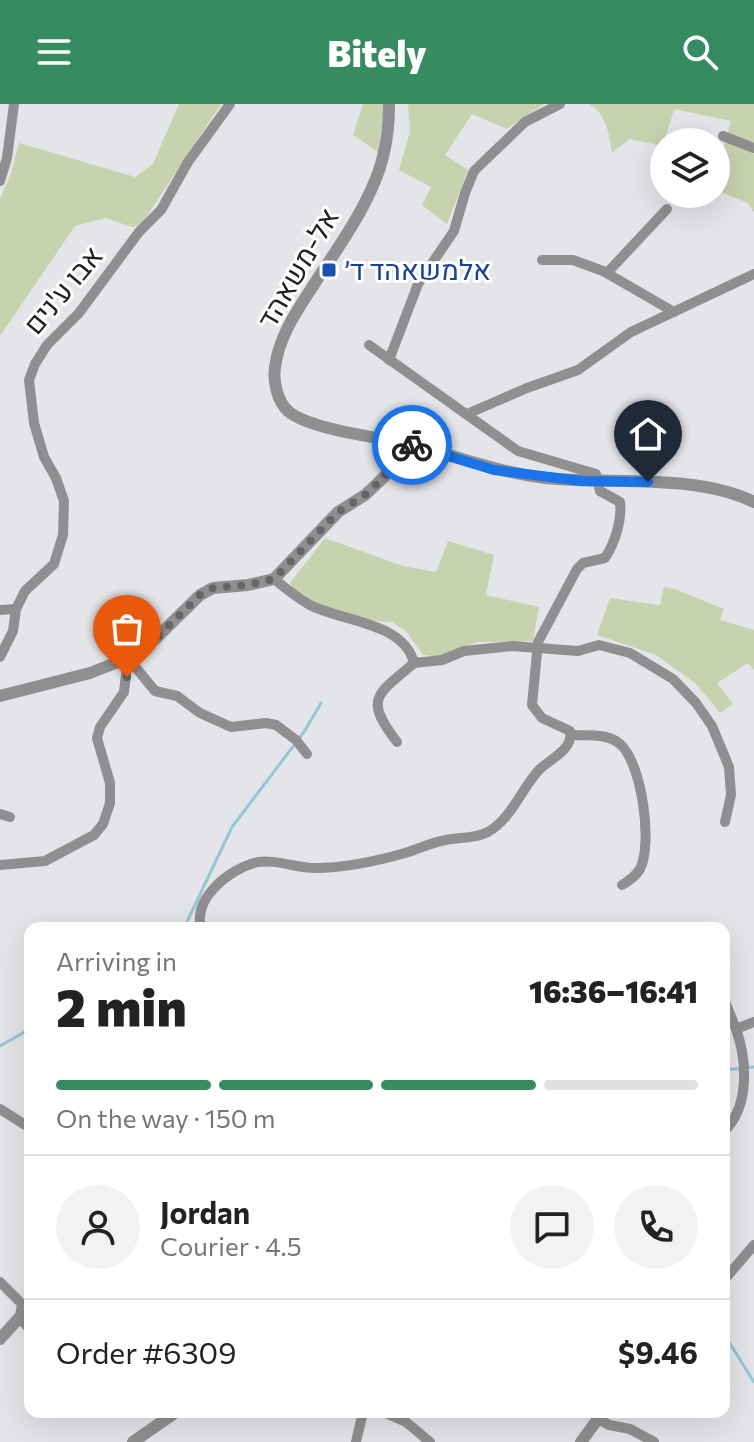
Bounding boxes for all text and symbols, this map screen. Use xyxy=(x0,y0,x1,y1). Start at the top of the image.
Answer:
icon: menu xyxy=(32,30,76,74)
text: Bitely xyxy=(327,30,427,74)
icon: search xyxy=(678,30,722,74)
map controls xyxy=(650,128,730,208)
button: layers xyxy=(650,128,730,208)
street label: אל-משאהד xyxy=(249,201,345,334)
street label: אבו ע'נים xyxy=(16,238,109,340)
place label: אלמשאהד ד׳ xyxy=(345,252,491,286)
marker: אלמשאהד ד׳ xyxy=(320,261,338,279)
pin xyxy=(614,400,682,482)
courier xyxy=(372,405,452,485)
icon: home xyxy=(626,412,670,456)
icon: bike xyxy=(390,423,434,467)
pin xyxy=(93,595,161,677)
icon: bag xyxy=(105,607,149,651)
text: Arriving in xyxy=(56,945,177,976)
text: 16:36–16:41 xyxy=(529,972,698,1009)
text: 2 min xyxy=(56,974,187,1038)
text: On the way · 150 m xyxy=(56,1102,275,1133)
button: person xyxy=(56,1185,140,1269)
button: chat xyxy=(510,1185,594,1269)
button: phone xyxy=(614,1185,698,1269)
text: Jordan xyxy=(160,1193,250,1230)
text: Courier · 4.5 xyxy=(160,1230,302,1261)
text: Order #6309 xyxy=(56,1333,236,1370)
text: $9.46 xyxy=(618,1333,698,1370)

